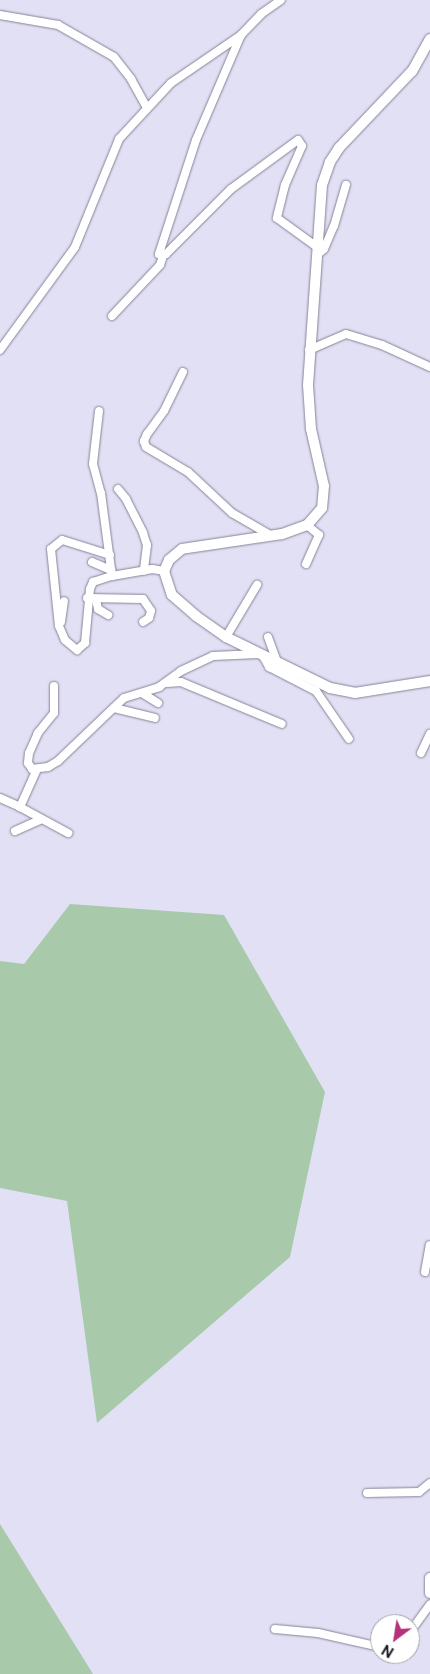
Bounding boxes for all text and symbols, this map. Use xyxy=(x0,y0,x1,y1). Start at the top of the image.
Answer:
north arrow xyxy=(370,1614,420,1664)
text: N xyxy=(379,1641,397,1661)

